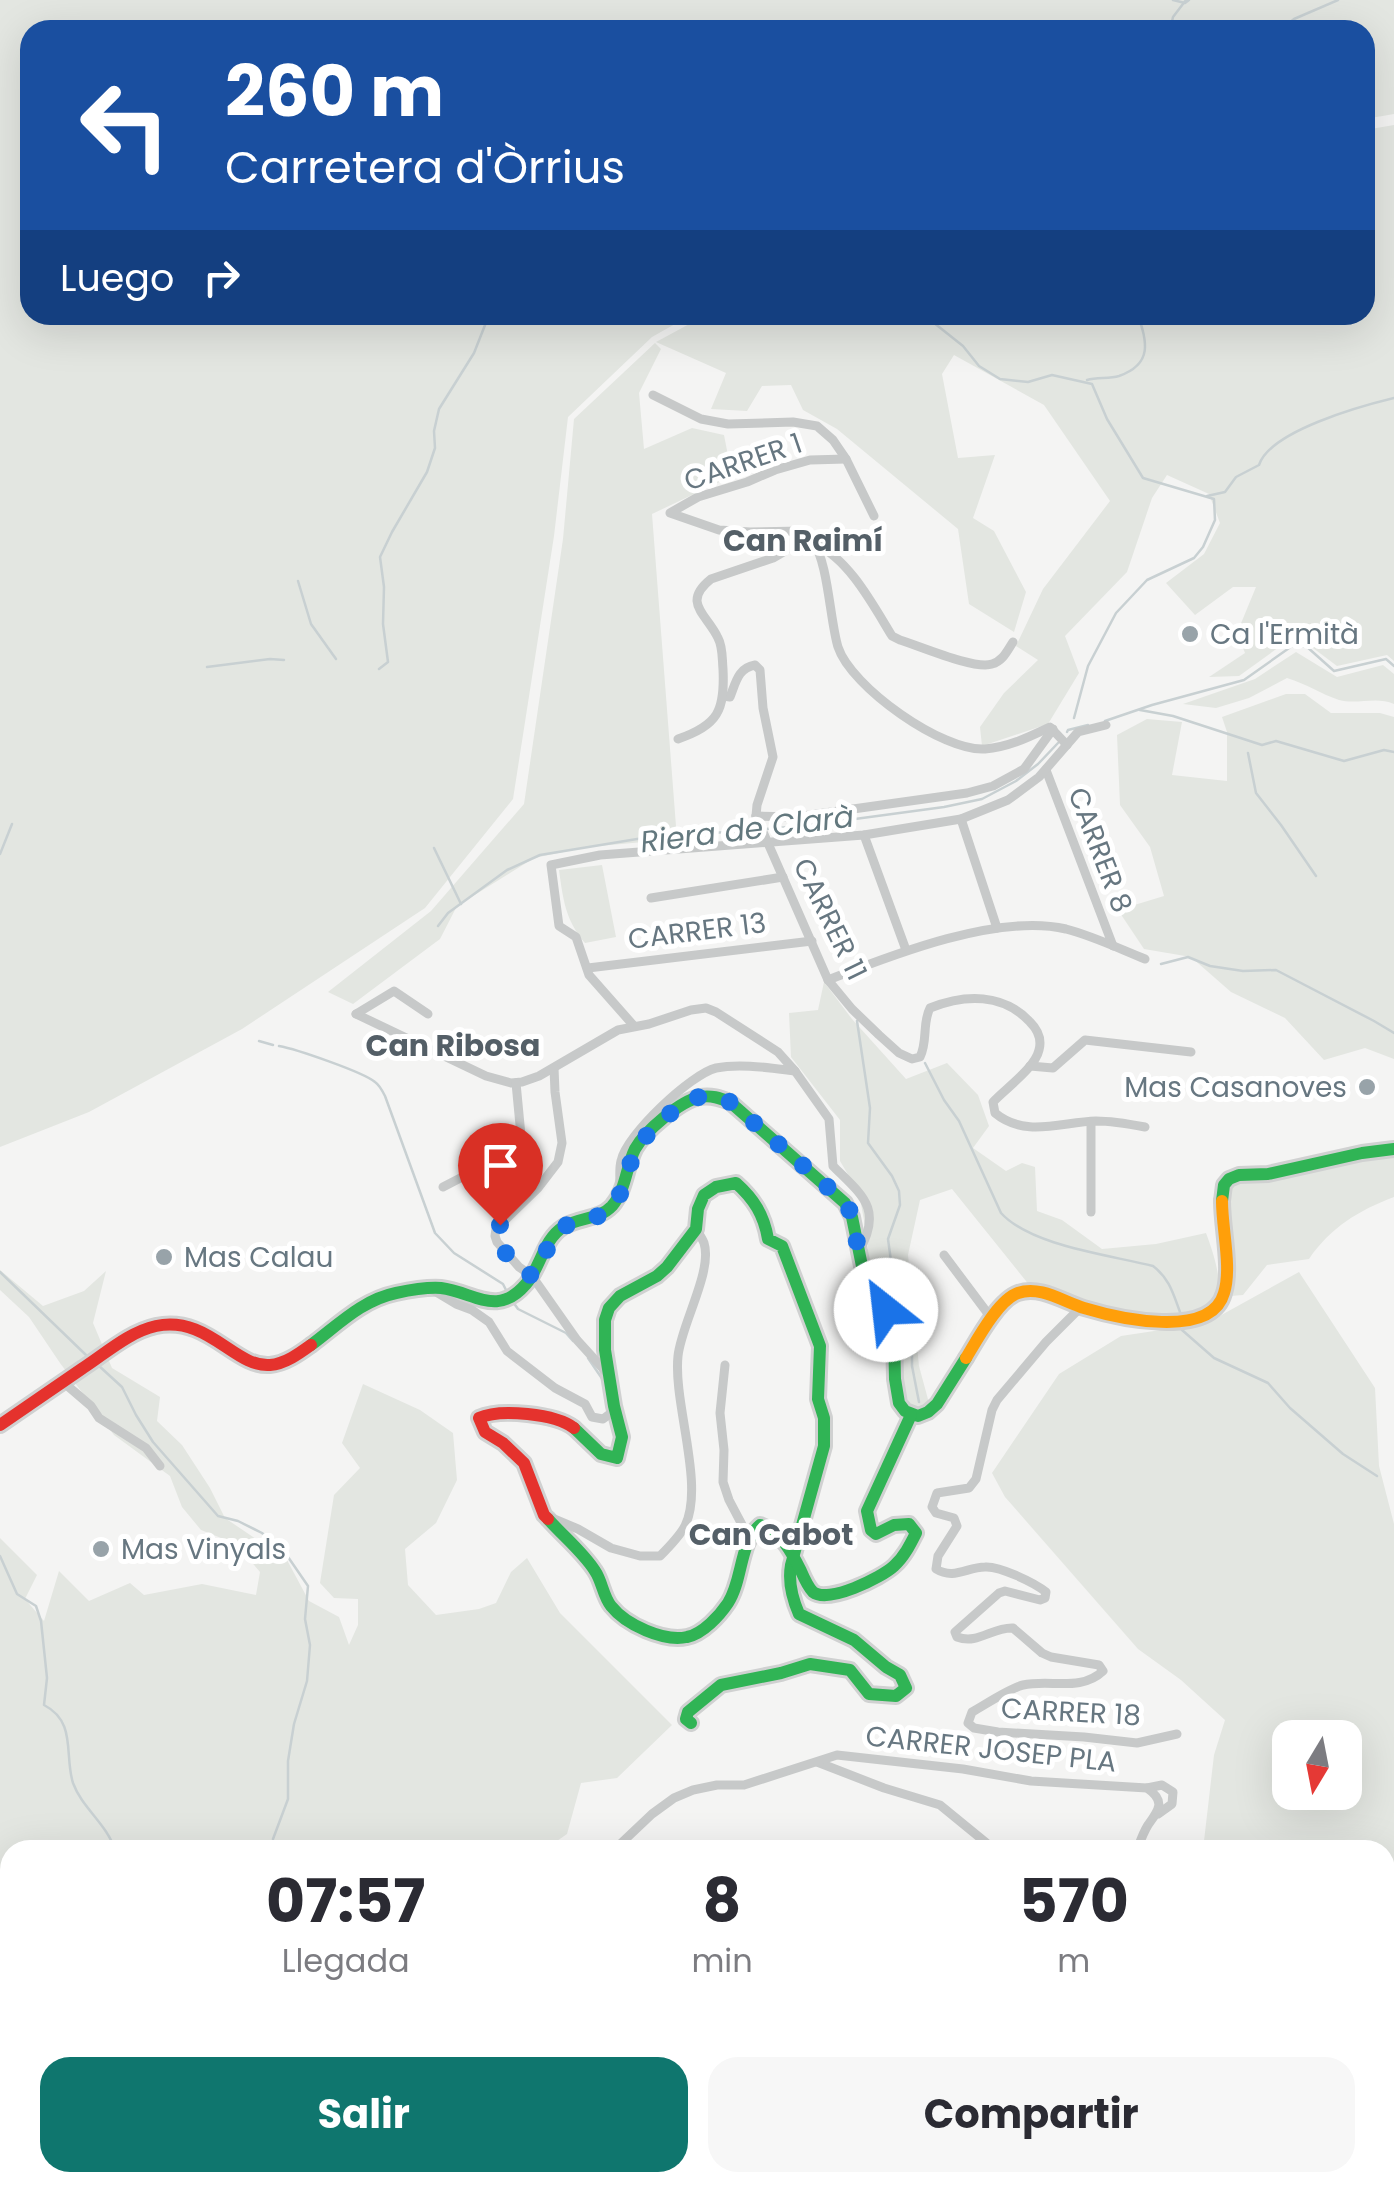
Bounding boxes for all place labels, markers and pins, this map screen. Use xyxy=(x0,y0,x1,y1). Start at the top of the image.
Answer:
place label: Ca l'Ermità xyxy=(1210,615,1359,654)
marker: Ca l'Ermità xyxy=(1179,623,1201,645)
place label: Mas Casanoves xyxy=(1124,1068,1347,1107)
marker: Mas Casanoves xyxy=(1356,1076,1378,1098)
pin xyxy=(458,1123,543,1226)
place label: Mas Calau xyxy=(184,1238,333,1277)
marker: Mas Calau xyxy=(153,1246,175,1268)
place label: Mas Vinyals xyxy=(121,1530,286,1569)
marker: Mas Vinyals xyxy=(90,1538,112,1560)

